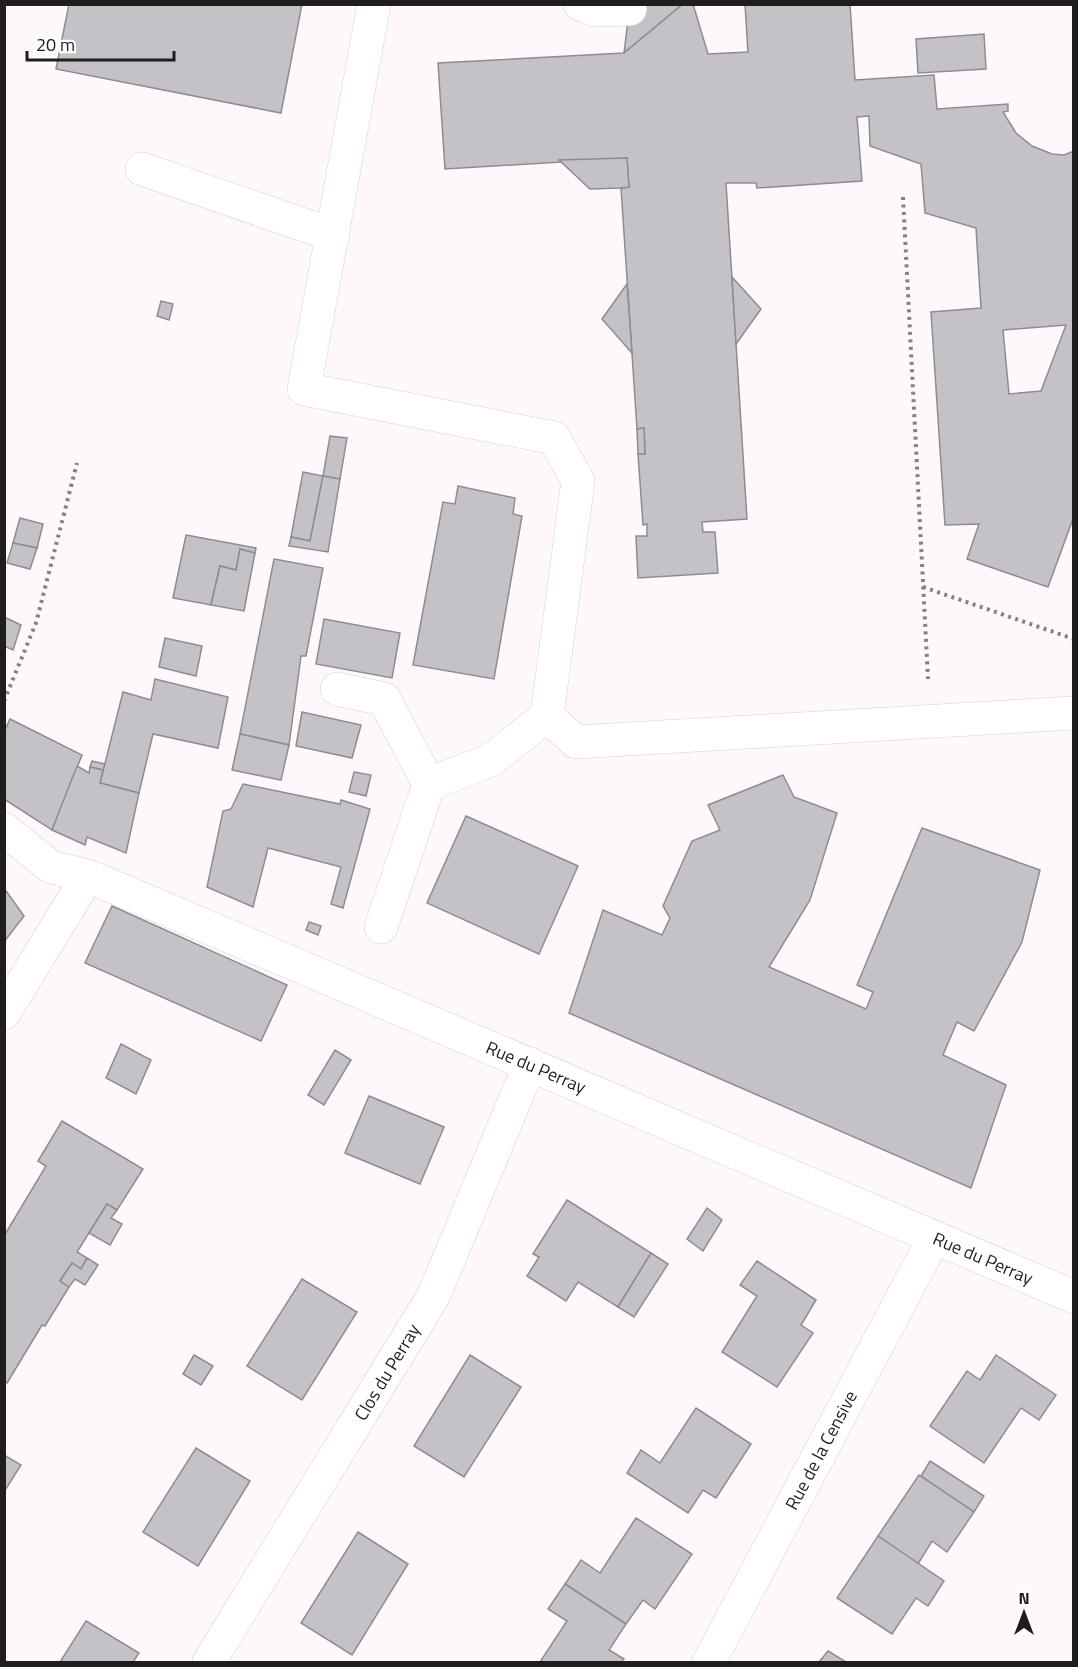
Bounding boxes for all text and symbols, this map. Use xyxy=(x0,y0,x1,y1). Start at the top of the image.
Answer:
scale bar xyxy=(27,24,174,62)
text: 20 m xyxy=(36,31,75,58)
street label: Rue du Perray xyxy=(482,1034,591,1100)
street label: Rue du Perray xyxy=(929,1225,1038,1291)
street label: Clos du Perray xyxy=(347,1318,427,1425)
street label: Rue de la Censive xyxy=(778,1386,864,1514)
north arrow xyxy=(994,1583,1054,1643)
text: N xyxy=(1018,1586,1030,1610)

